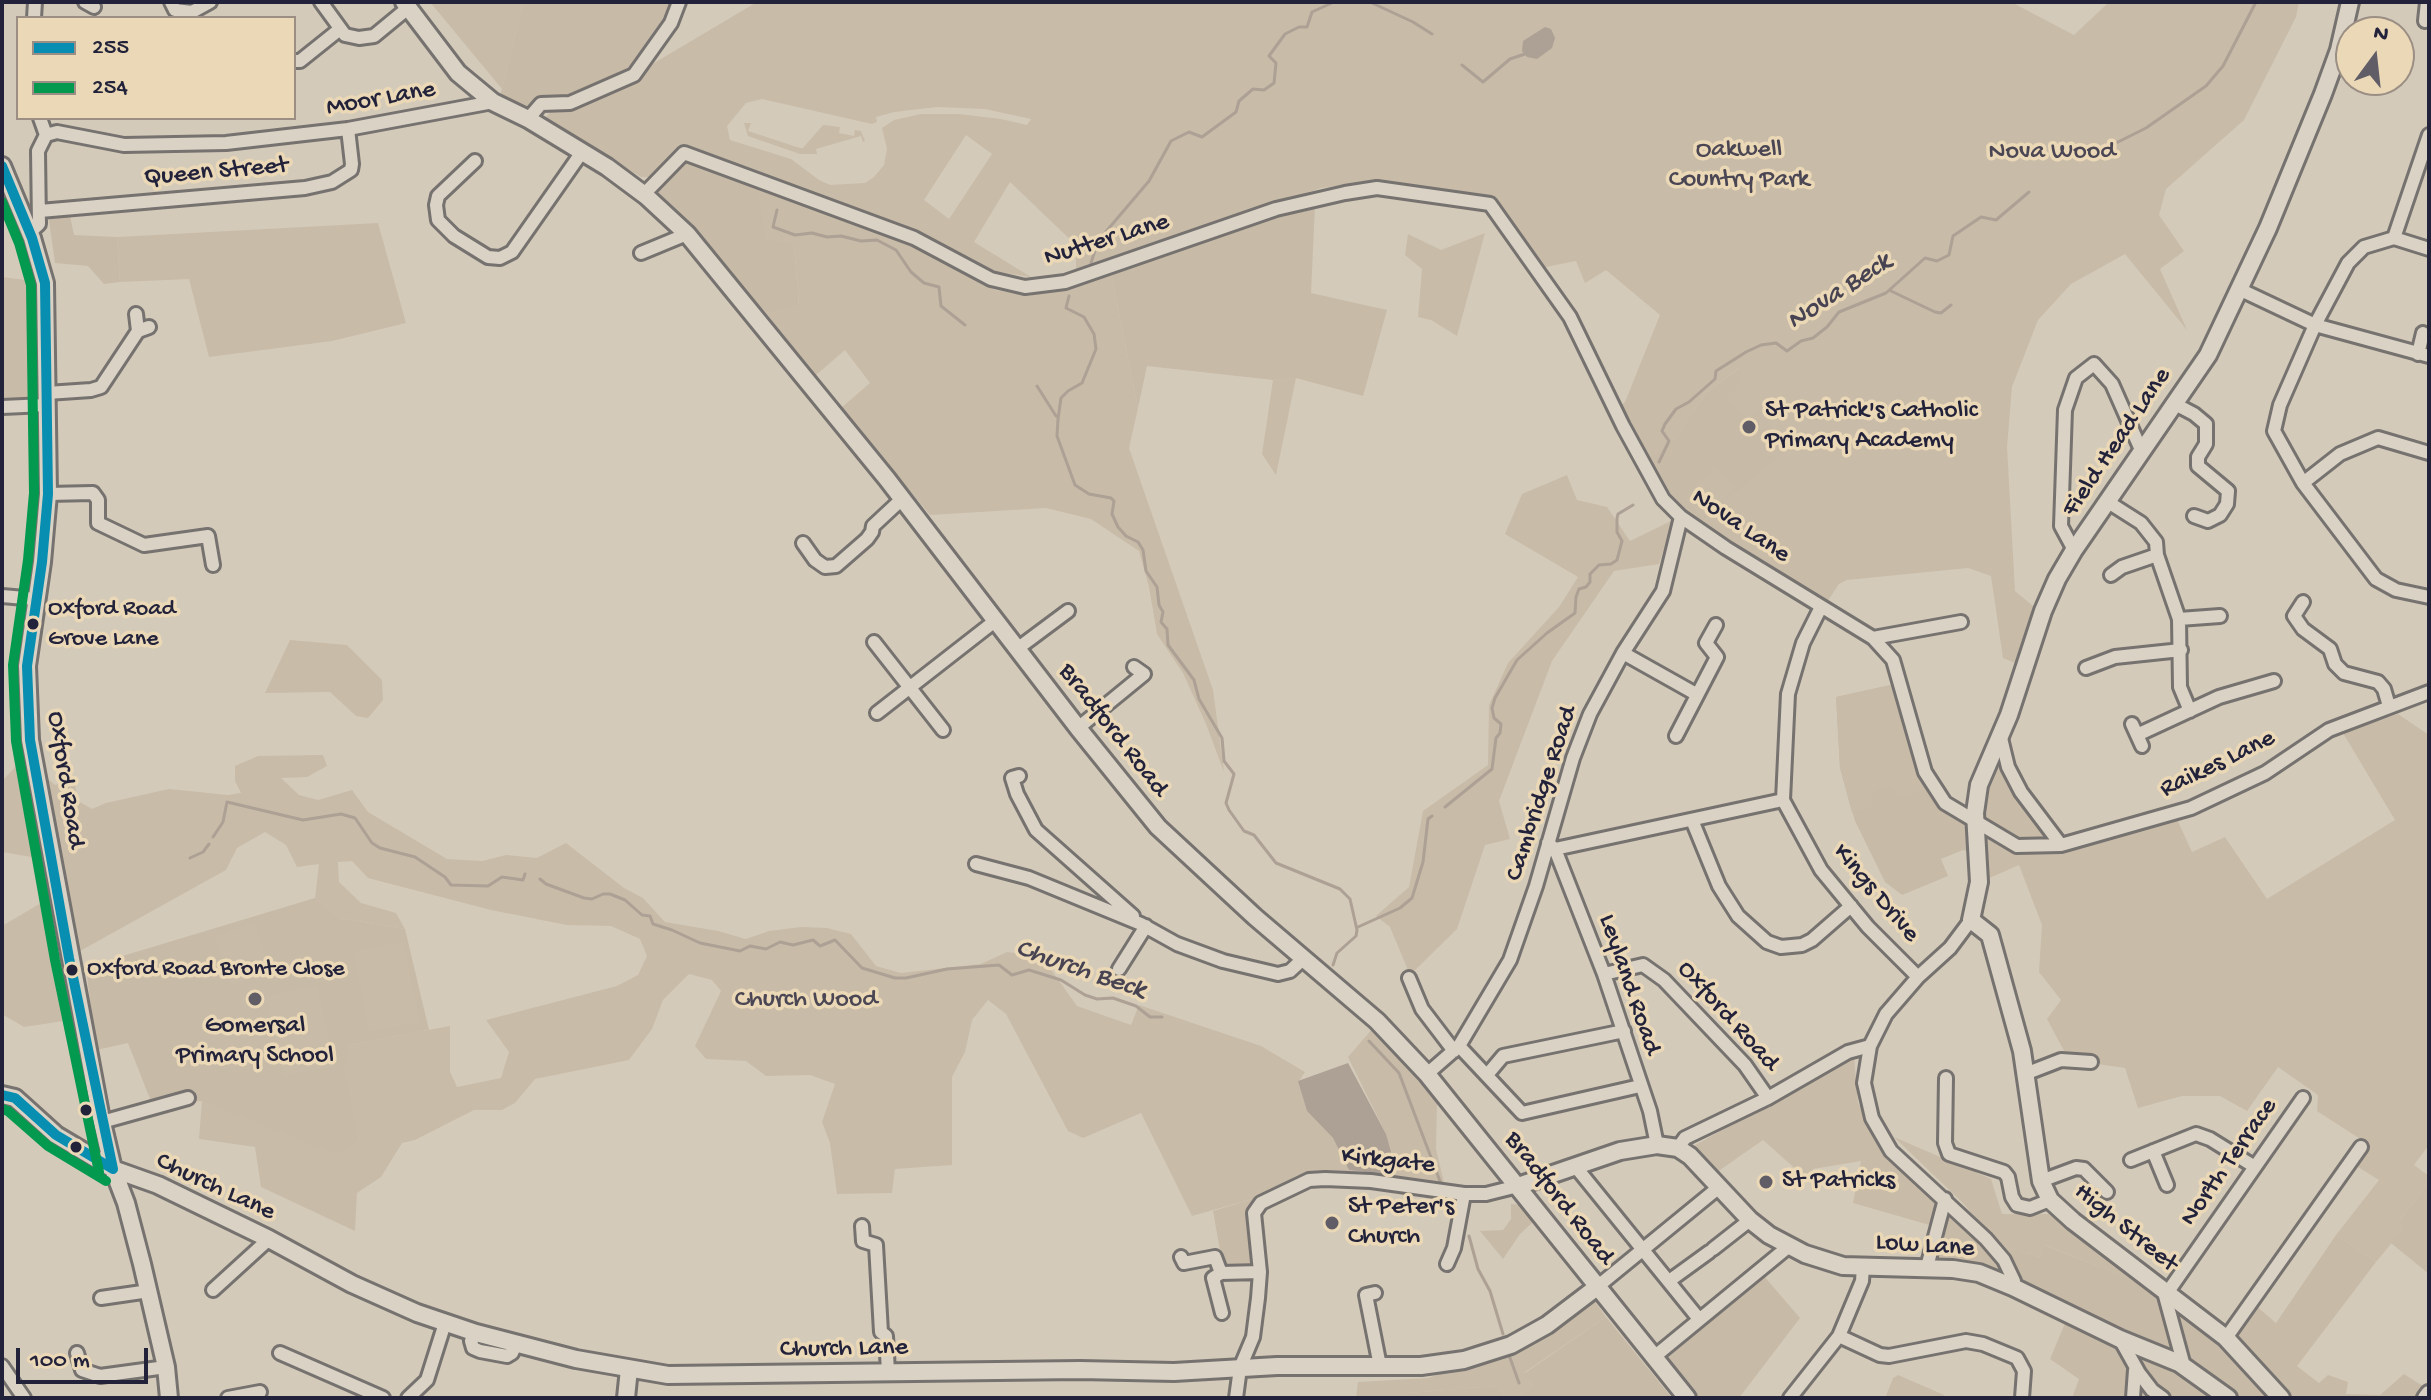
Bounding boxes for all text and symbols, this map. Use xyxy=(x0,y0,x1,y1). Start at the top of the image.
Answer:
legend xyxy=(16,16,296,120)
north arrow xyxy=(2335,16,2415,96)
text: N xyxy=(2370,20,2391,49)
text: 255 xyxy=(92,34,129,63)
text: 254 xyxy=(92,74,128,103)
street label: Moor Lane xyxy=(324,75,438,125)
park label: Oakwell Country Park xyxy=(1669,135,1809,196)
park label: Nova Wood xyxy=(1989,137,2115,169)
street label: Queen Street xyxy=(143,151,289,195)
street label: Nutter Lane xyxy=(1041,207,1173,275)
water label: Nova Beck xyxy=(1781,247,1899,339)
street label: Field Head Lane xyxy=(2057,362,2179,524)
place label: St Patrick's Catholic Primary Academy xyxy=(1765,396,1978,458)
marker: St Patrick's Catholic Primary Academy xyxy=(1740,418,1758,436)
street label: Nova Lane xyxy=(1685,483,1795,571)
place label: Oxford Road Grove Lane xyxy=(48,596,176,652)
marker: Oxford Road Grove Lane xyxy=(25,616,41,632)
street label: Bradford Road xyxy=(1050,658,1174,804)
street label: Cambridge Road xyxy=(1500,703,1586,885)
street label: Oxford Road xyxy=(38,709,90,851)
street label: Raikes Lane xyxy=(2155,724,2281,806)
street label: Kings Drive xyxy=(1825,838,1925,950)
street label: Leyland Road xyxy=(1589,911,1667,1059)
water label: Church Beck xyxy=(1011,933,1149,1009)
street label: Oxford Road xyxy=(1669,955,1785,1079)
place label: Oxford Road Bronte Close xyxy=(87,956,345,984)
marker: Oxford Road Bronte Close xyxy=(64,962,80,978)
park label: Church Wood xyxy=(735,985,877,1017)
marker: Gomersal Primary School xyxy=(246,990,264,1008)
place label: Gomersal Primary School xyxy=(176,1011,334,1072)
street label: North Terrace xyxy=(2175,1093,2285,1233)
unlabelled marker xyxy=(78,1102,94,1118)
street label: Bradford Road xyxy=(1496,1126,1620,1272)
unlabelled marker xyxy=(68,1139,84,1155)
street label: Kirkgate xyxy=(1340,1142,1436,1182)
street label: Church Lane xyxy=(150,1147,280,1229)
place label: St Patricks xyxy=(1782,1166,1895,1198)
marker: St Patricks xyxy=(1757,1173,1775,1191)
street label: High Street xyxy=(2067,1178,2183,1280)
place label: St Peter's Church xyxy=(1348,1192,1454,1254)
marker: St Peter's Church xyxy=(1323,1214,1341,1232)
street label: Low Lane xyxy=(1875,1228,1975,1266)
scale bar xyxy=(20,1332,152,1382)
street label: Church Lane xyxy=(780,1333,908,1367)
text: 100 m xyxy=(30,1347,90,1376)

